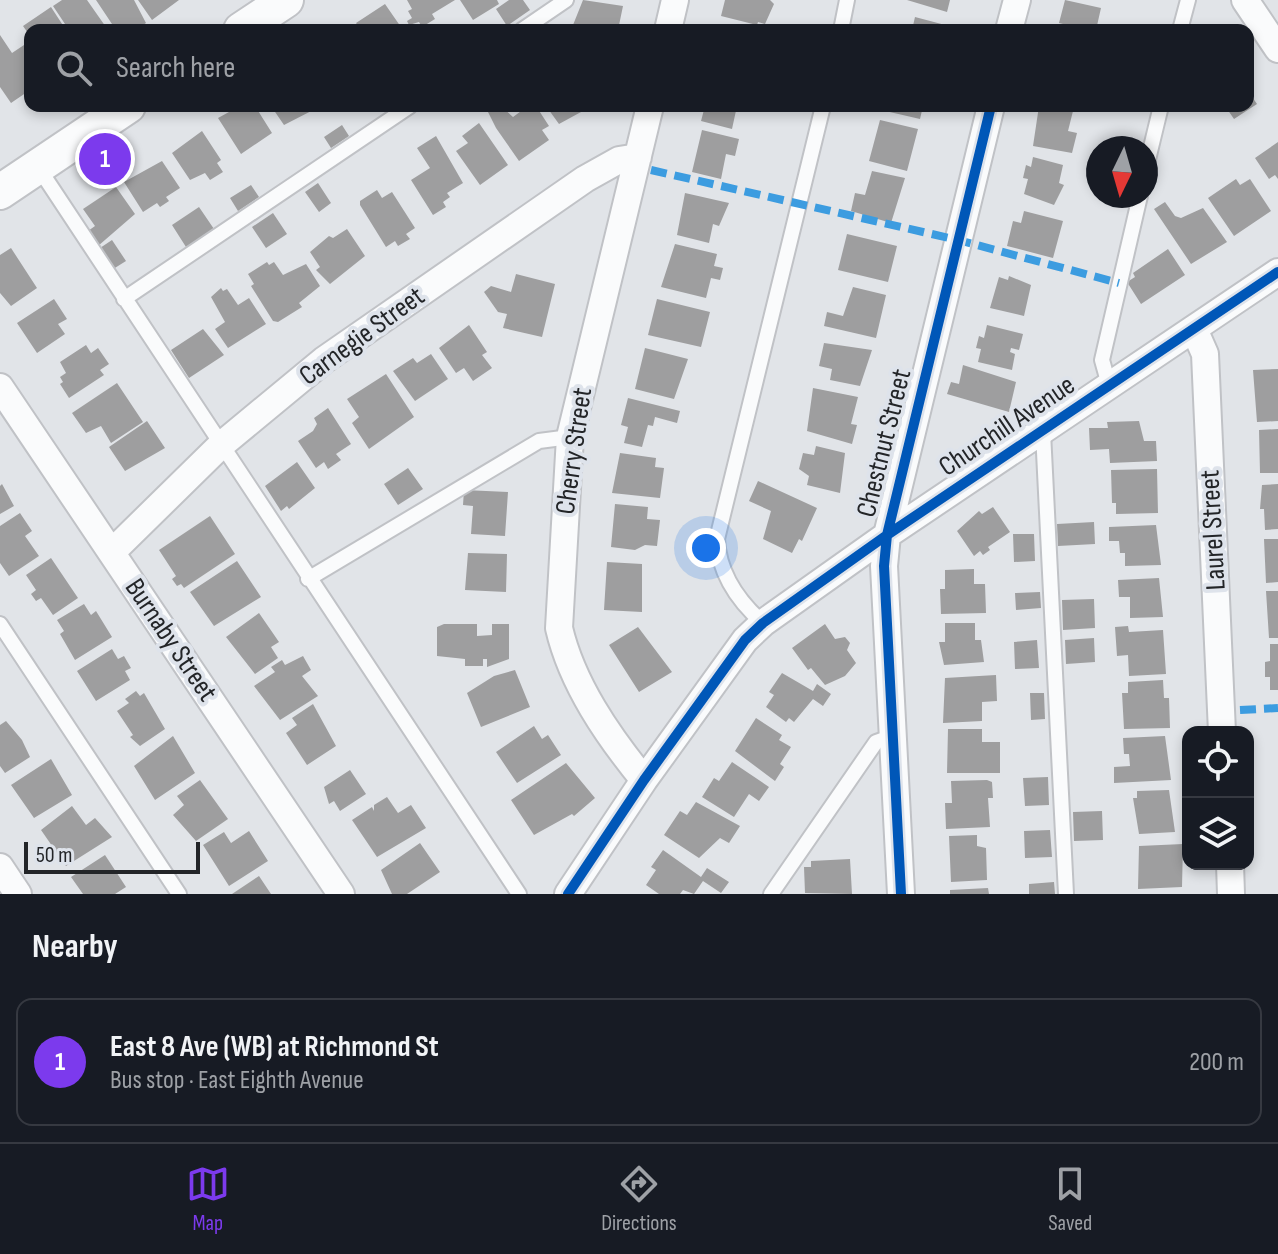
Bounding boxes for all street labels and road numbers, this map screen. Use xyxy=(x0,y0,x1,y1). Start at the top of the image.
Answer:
street label: Carnegie Street xyxy=(293,280,431,392)
street label: Chestnut Street xyxy=(850,366,918,520)
street label: Churchill Avenue xyxy=(933,369,1081,483)
street label: Cherry Street xyxy=(549,386,599,516)
street label: Laurel Street xyxy=(1193,469,1233,591)
street label: Burnaby Street xyxy=(118,572,224,708)

